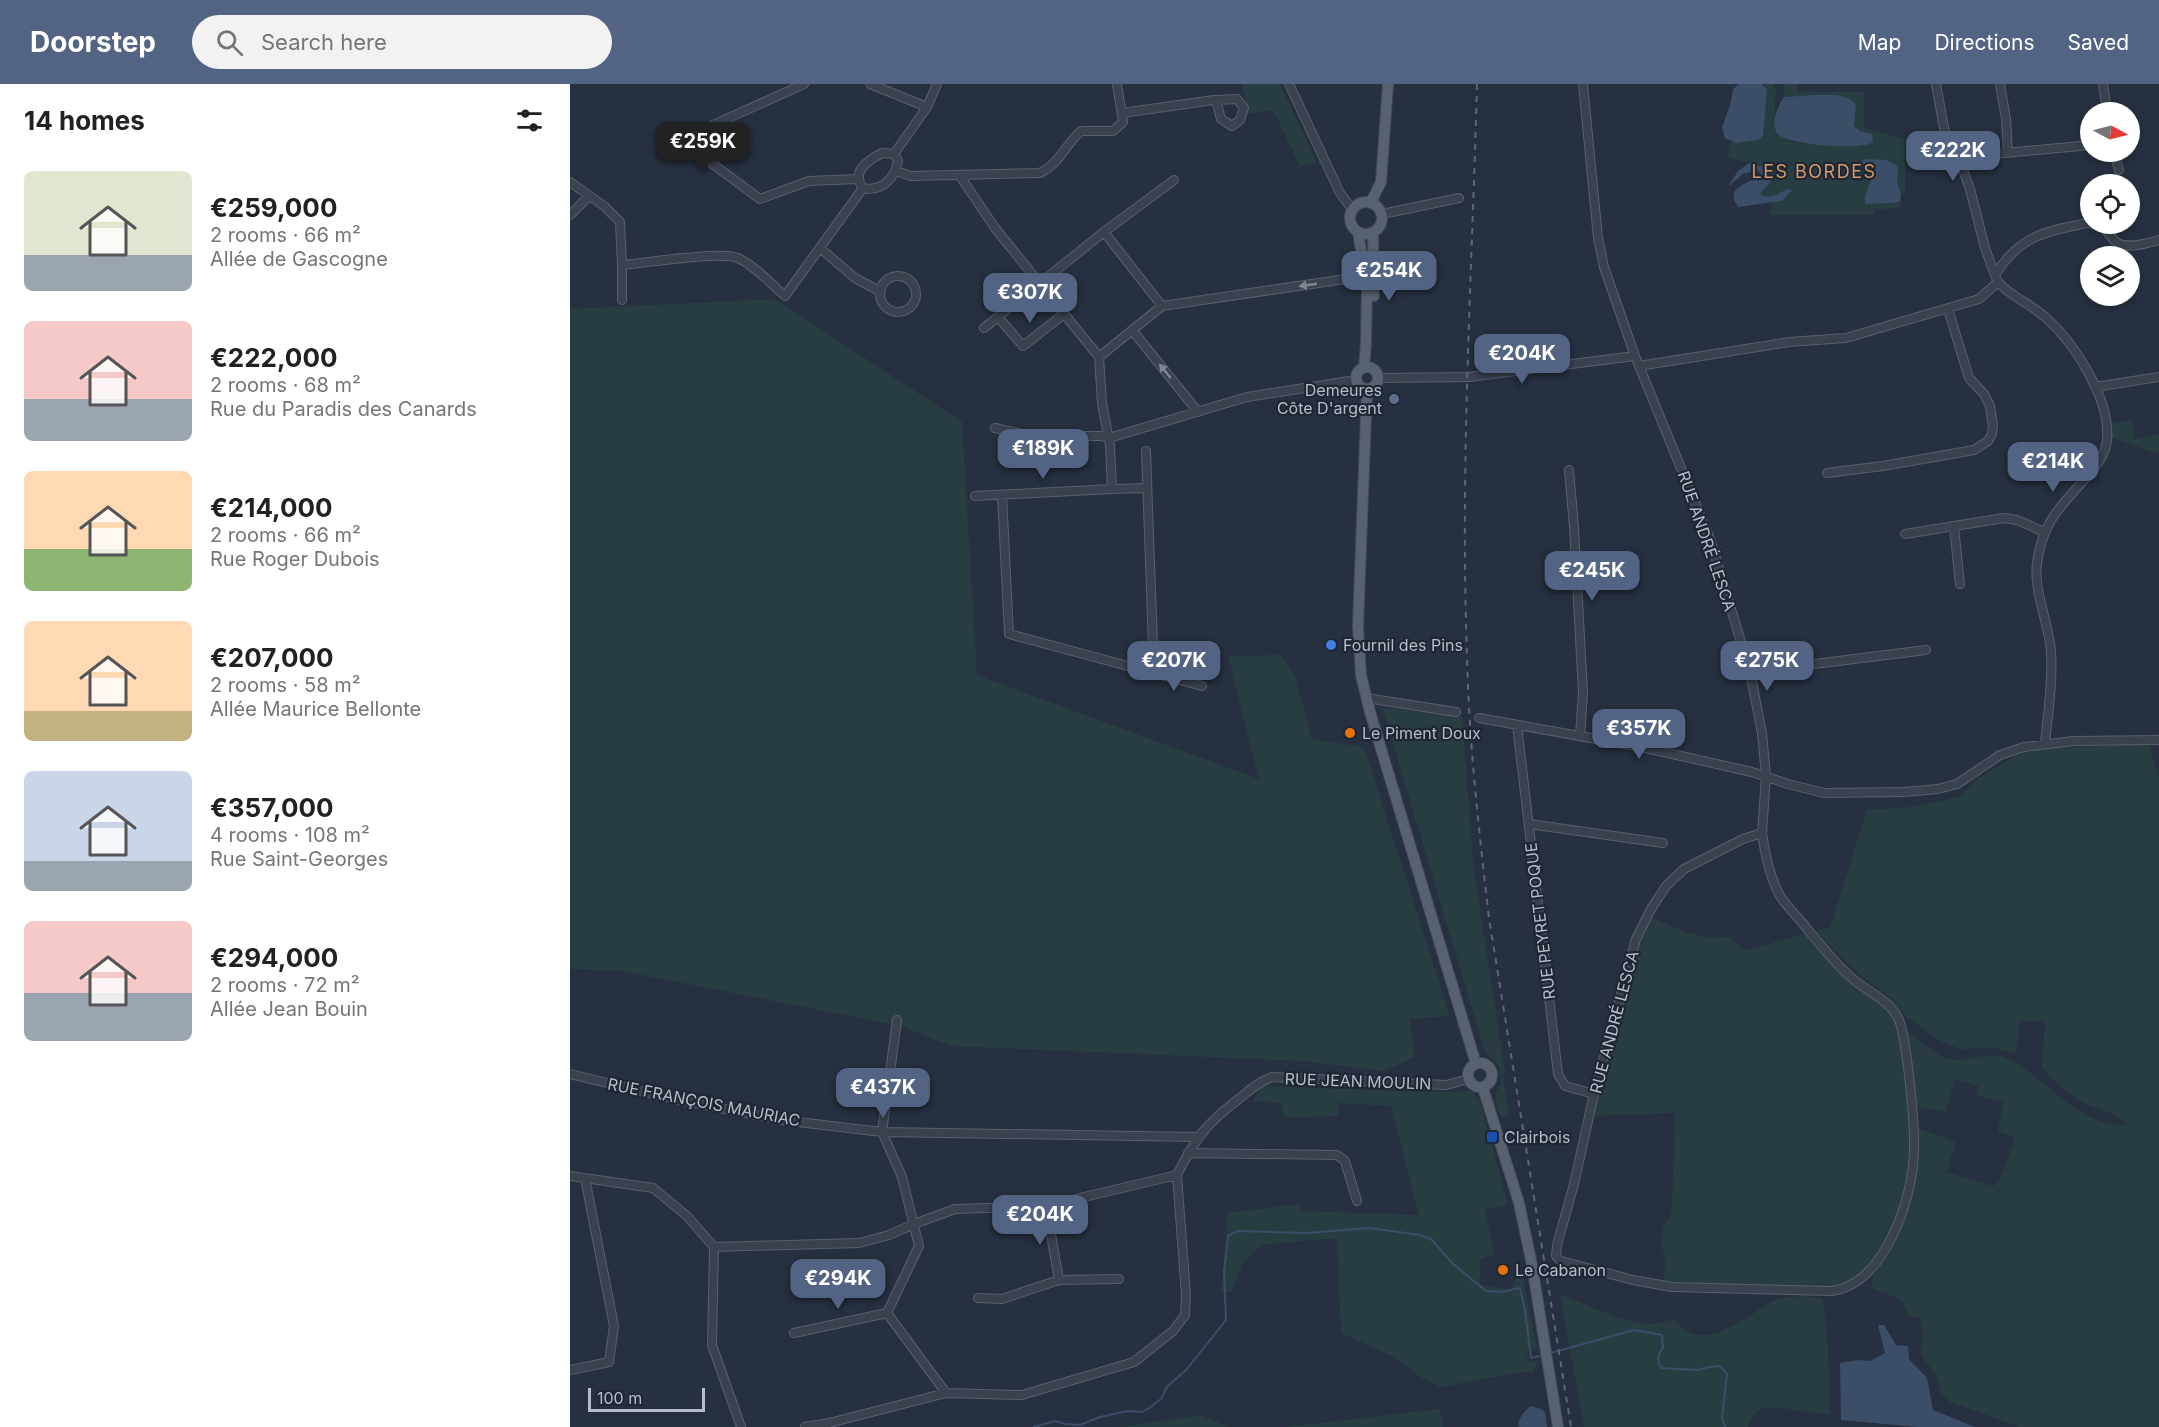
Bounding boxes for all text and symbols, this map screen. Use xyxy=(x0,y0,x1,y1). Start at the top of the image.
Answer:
search box xyxy=(192,15,612,69)
text: Doorstep xyxy=(30,25,156,59)
icon: search xyxy=(213,26,246,59)
text: Search here xyxy=(261,29,387,55)
text: Map xyxy=(1858,30,1901,55)
text: Directions xyxy=(1934,30,2035,55)
text: Saved xyxy=(2068,30,2129,55)
north arrow xyxy=(2080,102,2140,162)
map controls xyxy=(2080,102,2140,306)
icon: filters xyxy=(513,104,546,137)
text: 14 homes xyxy=(24,105,145,136)
pin: €259K xyxy=(661,122,745,173)
text: €259K xyxy=(670,129,736,153)
pin: €222K xyxy=(1911,131,1995,182)
text: €222K xyxy=(1920,138,1986,162)
district label: LES BORDES xyxy=(1751,161,1877,182)
button: locate xyxy=(2080,174,2140,234)
text: €259,000 xyxy=(210,192,337,223)
icon: home xyxy=(72,195,144,267)
text: 2 rooms · 66 m² xyxy=(210,223,361,247)
button: layers xyxy=(2080,246,2140,306)
text: Allée de Gascogne xyxy=(210,247,388,271)
pin: €254K xyxy=(1347,251,1431,302)
text: €254K xyxy=(1356,258,1422,282)
pin: €307K xyxy=(988,273,1072,324)
text: €307K xyxy=(997,280,1063,304)
one-way arrow xyxy=(1299,280,1318,289)
pin: €204K xyxy=(1480,334,1564,385)
text: €204K xyxy=(1488,341,1556,365)
text: €222,000 xyxy=(210,342,337,373)
icon: home xyxy=(72,345,144,417)
one-way arrow xyxy=(1158,363,1171,379)
text: 2 rooms · 68 m² xyxy=(210,373,361,397)
place label: Demeures Côte D'argent xyxy=(1277,380,1382,418)
marker: Demeures Côte D'argent xyxy=(1387,392,1401,406)
text: Rue du Paradis des Canards xyxy=(210,397,477,421)
pin: €189K xyxy=(1001,429,1085,480)
text: €189K xyxy=(1012,436,1074,460)
pin: €214K xyxy=(2011,442,2095,493)
text: €214K xyxy=(2022,449,2084,473)
street label: RUE ANDRÉ LESCA xyxy=(1674,468,1740,614)
text: €214,000 xyxy=(210,492,333,523)
icon: home xyxy=(72,495,144,567)
text: 2 rooms · 66 m² xyxy=(210,523,361,547)
text: Rue Roger Dubois xyxy=(210,547,380,571)
pin: €245K xyxy=(1550,551,1634,602)
text: €245K xyxy=(1559,558,1625,582)
place label: Fournil des Pins xyxy=(1343,635,1463,655)
marker: Fournil des Pins xyxy=(1324,638,1338,652)
pin: €207K xyxy=(1132,641,1216,692)
pin: €275K xyxy=(1725,641,1809,692)
text: €207,000 xyxy=(210,642,334,673)
icon: home xyxy=(72,645,144,717)
text: €207K xyxy=(1141,648,1207,672)
text: €275K xyxy=(1735,648,1799,672)
text: 2 rooms · 58 m² xyxy=(210,673,361,697)
text: Allée Maurice Bellonte xyxy=(210,697,421,721)
pin: €357K xyxy=(1597,709,1681,760)
text: €357K xyxy=(1606,716,1672,740)
place label: Le Piment Doux xyxy=(1362,723,1481,743)
marker: Le Piment Doux xyxy=(1343,726,1357,740)
text: €357,000 xyxy=(210,792,334,823)
icon: home xyxy=(72,795,144,867)
text: 4 rooms · 108 m² xyxy=(210,823,370,847)
street label: RUE PEYRET POQUE xyxy=(1520,841,1560,1001)
text: Rue Saint-Georges xyxy=(210,847,388,871)
text: €294,000 xyxy=(210,942,338,973)
icon: home xyxy=(72,945,144,1017)
street label: RUE ANDRÉ LESCA xyxy=(1585,949,1643,1095)
text: 2 rooms · 72 m² xyxy=(210,973,360,997)
text: Allée Jean Bouin xyxy=(210,997,368,1021)
pin: €437K xyxy=(841,1068,925,1119)
street label: RUE JEAN MOULIN xyxy=(1284,1068,1432,1094)
street label: RUE FRANÇOIS MAURIAC xyxy=(606,1073,802,1131)
text: €437K xyxy=(850,1075,916,1099)
place label: Clairbois xyxy=(1504,1127,1570,1147)
marker: Clairbois xyxy=(1485,1130,1499,1144)
pin: €204K xyxy=(998,1195,1082,1246)
text: €204K xyxy=(1006,1202,1074,1226)
pin: €294K xyxy=(796,1259,880,1310)
place label: Le Cabanon xyxy=(1515,1260,1606,1280)
marker: Le Cabanon xyxy=(1496,1263,1510,1277)
text: €294K xyxy=(804,1266,872,1290)
scale bar xyxy=(588,1385,705,1412)
text: 100 m xyxy=(597,1388,642,1408)

